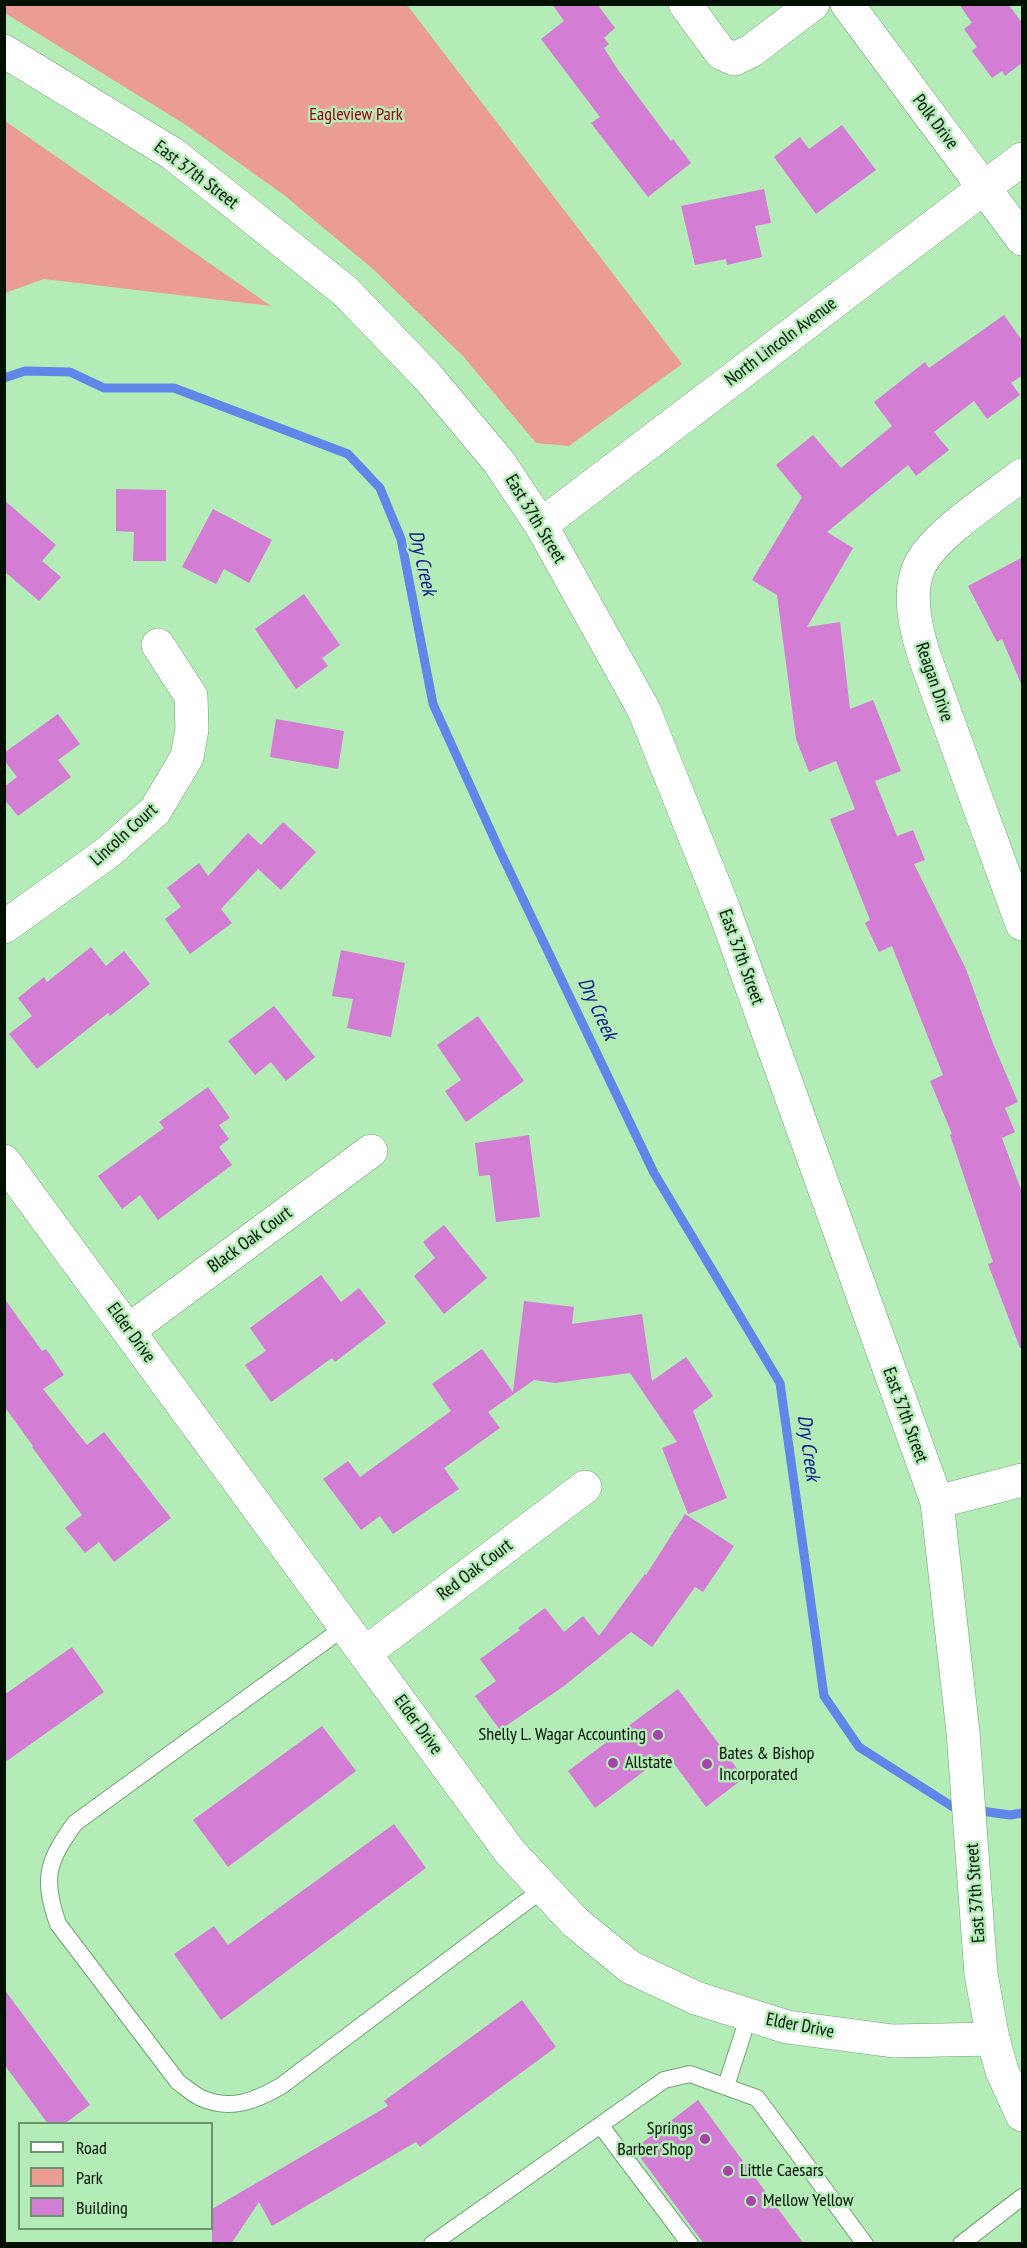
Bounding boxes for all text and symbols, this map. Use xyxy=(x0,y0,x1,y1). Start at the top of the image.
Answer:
street label: Polk Drive xyxy=(907,90,963,154)
park label: Eagleview Park xyxy=(309,104,403,126)
street label: East 37th Street xyxy=(150,136,242,214)
street label: North Lincoln Avenue xyxy=(721,293,841,391)
street label: East 37th Street xyxy=(500,471,570,567)
water label: Dry Creek xyxy=(403,528,441,598)
street label: Reagan Drive xyxy=(910,640,958,724)
street label: Lincoln Court xyxy=(86,799,162,871)
street label: East 37th Street xyxy=(714,906,768,1008)
water label: Dry Creek xyxy=(572,974,622,1044)
street label: Black Oak Court xyxy=(204,1202,296,1278)
street label: Elder Drive xyxy=(102,1299,160,1367)
street label: East 37th Street xyxy=(878,1364,932,1466)
water label: Dry Creek xyxy=(792,1414,824,1482)
street label: Red Oak Court xyxy=(433,1535,517,1605)
street label: Elder Drive xyxy=(389,1691,447,1759)
place label: Shelly L. Wagar Accounting xyxy=(479,1724,646,1746)
marker: Shelly L. Wagar Accounting xyxy=(651,1728,665,1742)
place label: Bates & Bishop Incorporated xyxy=(719,1743,814,1786)
place label: Allstate xyxy=(625,1752,672,1774)
marker: Allstate xyxy=(606,1756,620,1770)
marker: Bates & Bishop Incorporated xyxy=(700,1757,714,1771)
street label: East 37th Street xyxy=(962,1842,990,1944)
street label: Elder Drive xyxy=(764,2009,836,2043)
place label: Springs Barber Shop xyxy=(617,2118,693,2160)
legend xyxy=(18,2122,213,2230)
marker: Springs Barber Shop xyxy=(698,2132,712,2146)
text: Road xyxy=(76,2136,107,2159)
place label: Little Caesars xyxy=(740,2160,824,2182)
marker: Little Caesars xyxy=(721,2164,735,2178)
text: Park xyxy=(76,2166,103,2189)
place label: Mellow Yellow xyxy=(763,2190,853,2212)
marker: Mellow Yellow xyxy=(744,2194,758,2208)
text: Building xyxy=(76,2196,128,2219)

